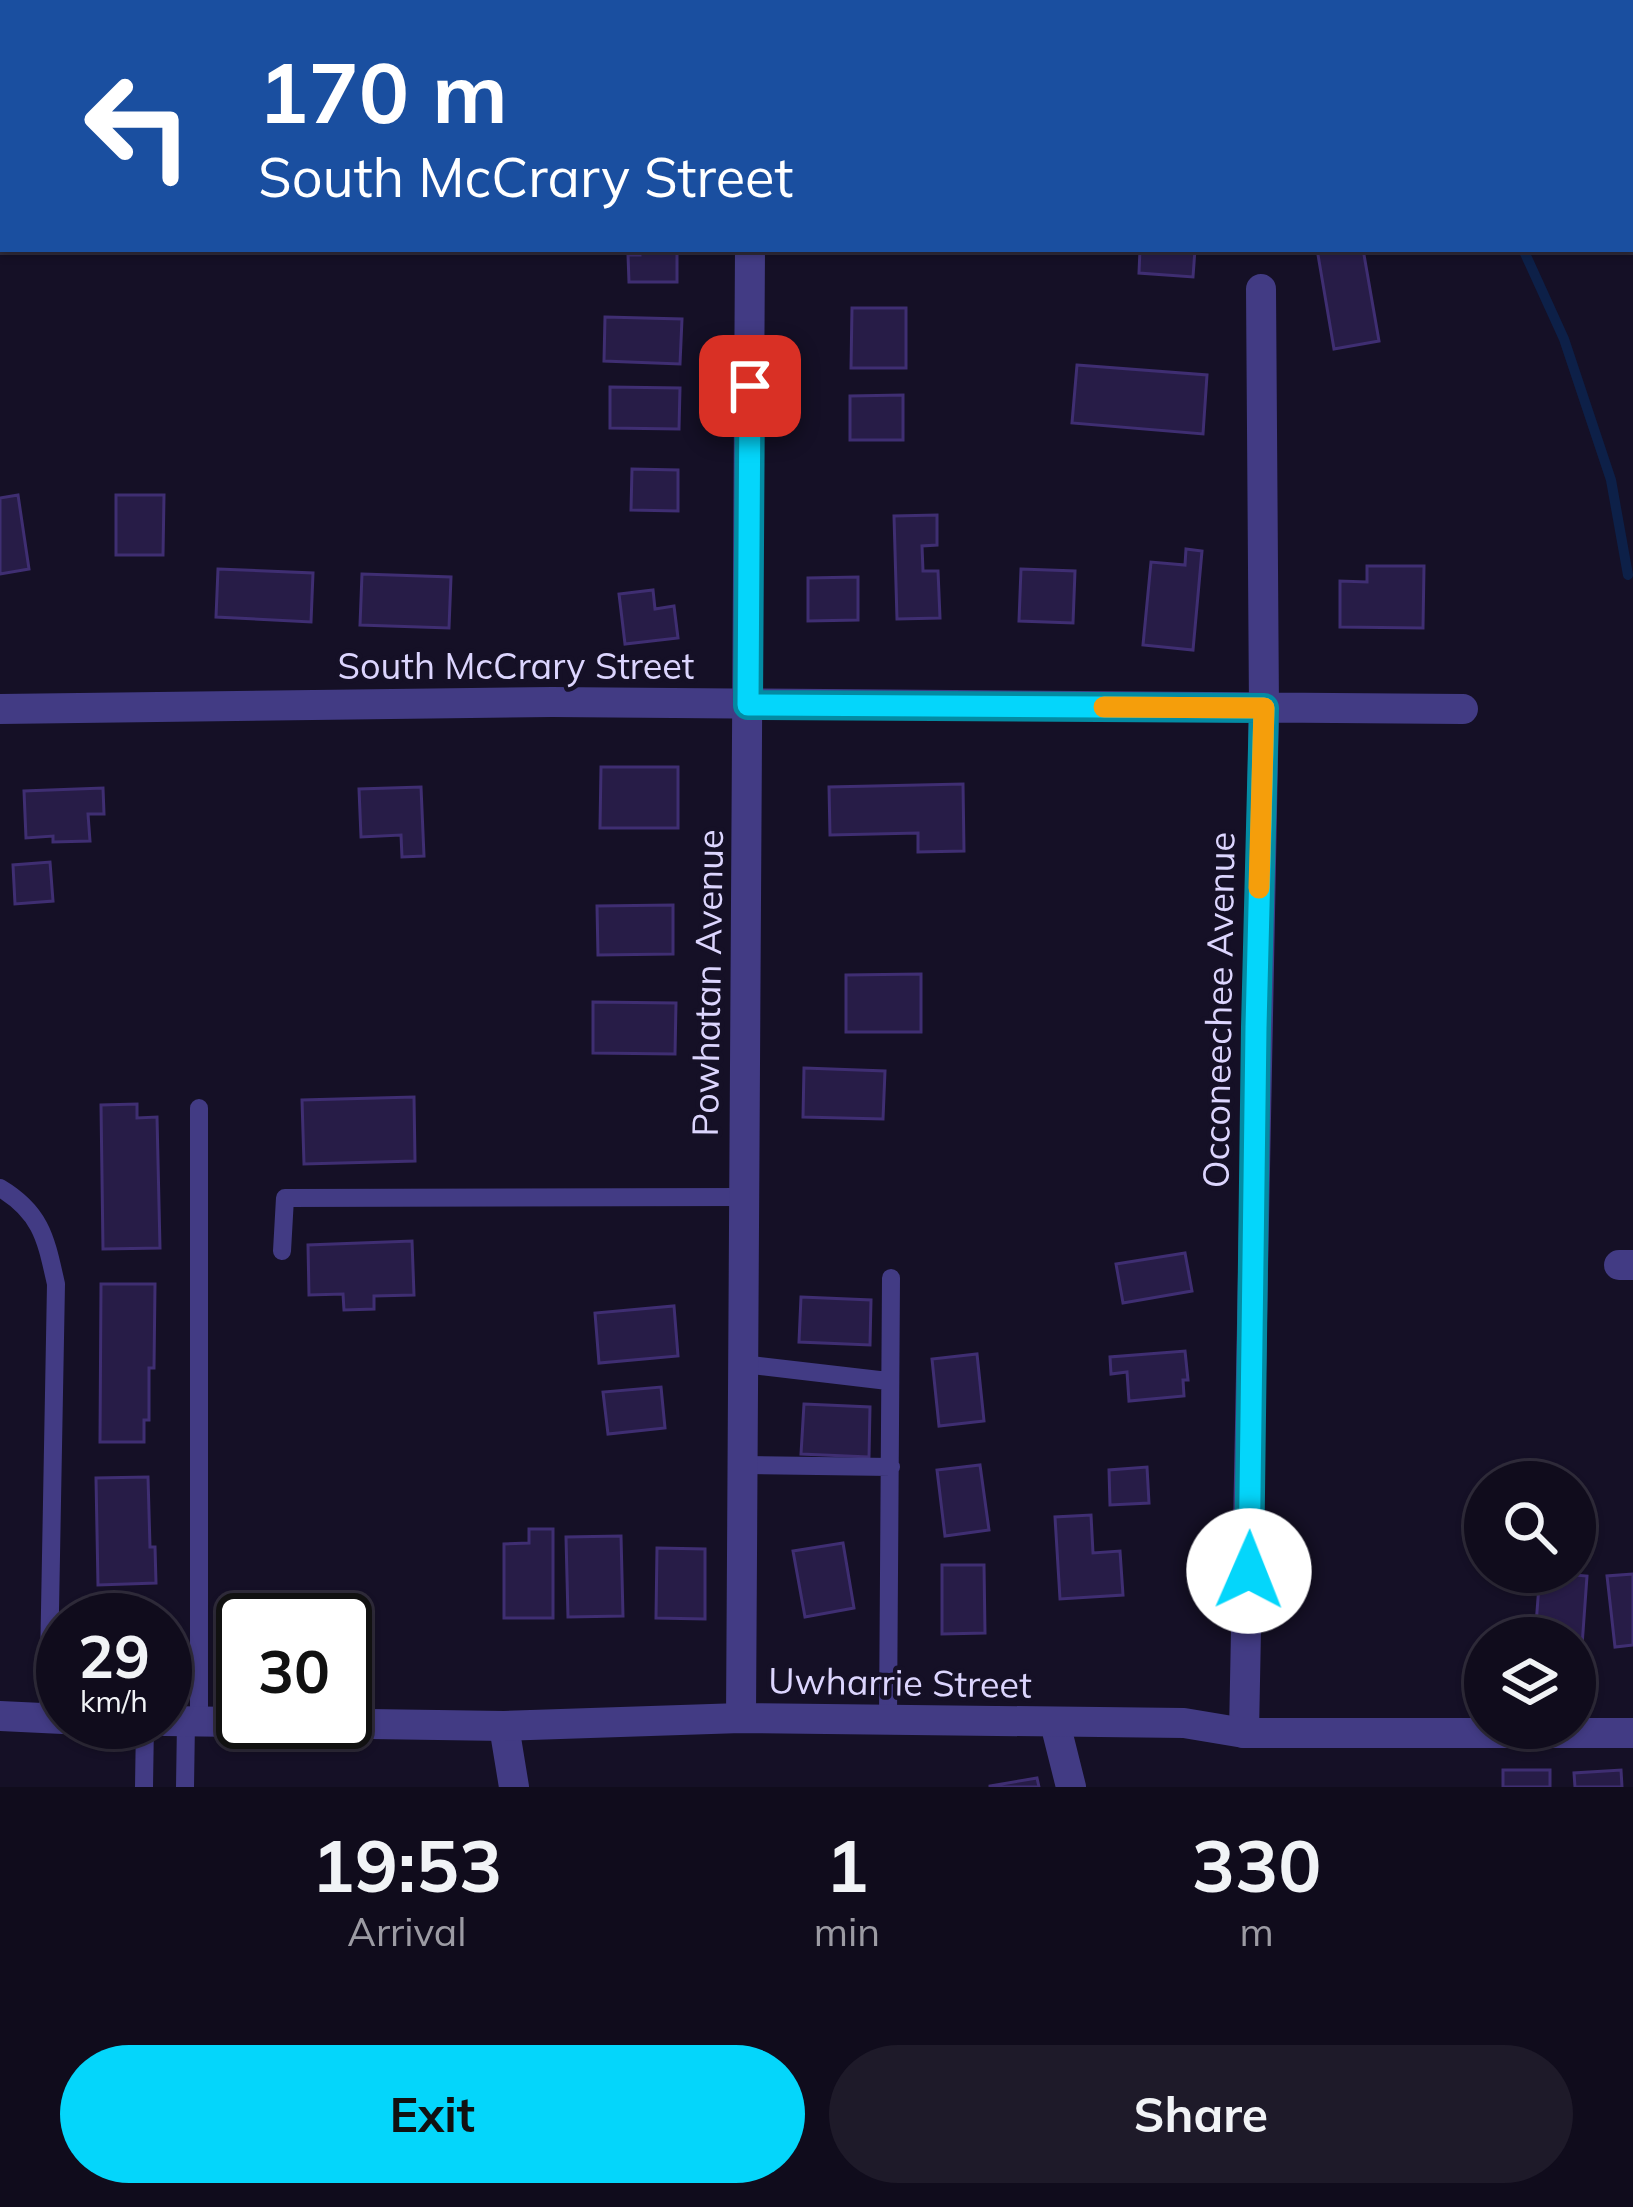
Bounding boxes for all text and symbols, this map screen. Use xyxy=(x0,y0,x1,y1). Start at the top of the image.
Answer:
text: 170 m xyxy=(258,39,508,144)
icon: left xyxy=(60,48,216,204)
text: South McCrary Street xyxy=(258,143,793,211)
pin xyxy=(699,335,801,437)
icon: arrive xyxy=(717,353,783,419)
street label: South McCrary Street xyxy=(338,643,694,688)
street label: Powhatan Avenue xyxy=(682,829,732,1137)
street label: Occoneechee Avenue xyxy=(1192,831,1244,1189)
map controls xyxy=(1464,1461,1596,1749)
button: search xyxy=(1464,1461,1596,1593)
position arrow xyxy=(1186,1508,1312,1634)
speed limit sign: 30 xyxy=(216,1593,372,1749)
button: layers xyxy=(1464,1617,1596,1749)
text: 29 xyxy=(78,1618,150,1693)
street label: Uwharrie Street xyxy=(768,1657,1032,1707)
text: km/h xyxy=(80,1682,148,1720)
text: 19:53 xyxy=(312,1820,502,1910)
text: 1 xyxy=(825,1820,869,1910)
text: 330 xyxy=(1192,1820,1321,1910)
text: Arrival xyxy=(347,1907,467,1956)
text: min xyxy=(814,1907,880,1956)
text: m xyxy=(1239,1907,1274,1956)
button: Exit xyxy=(60,2045,805,2183)
button: Share xyxy=(829,2045,1573,2183)

